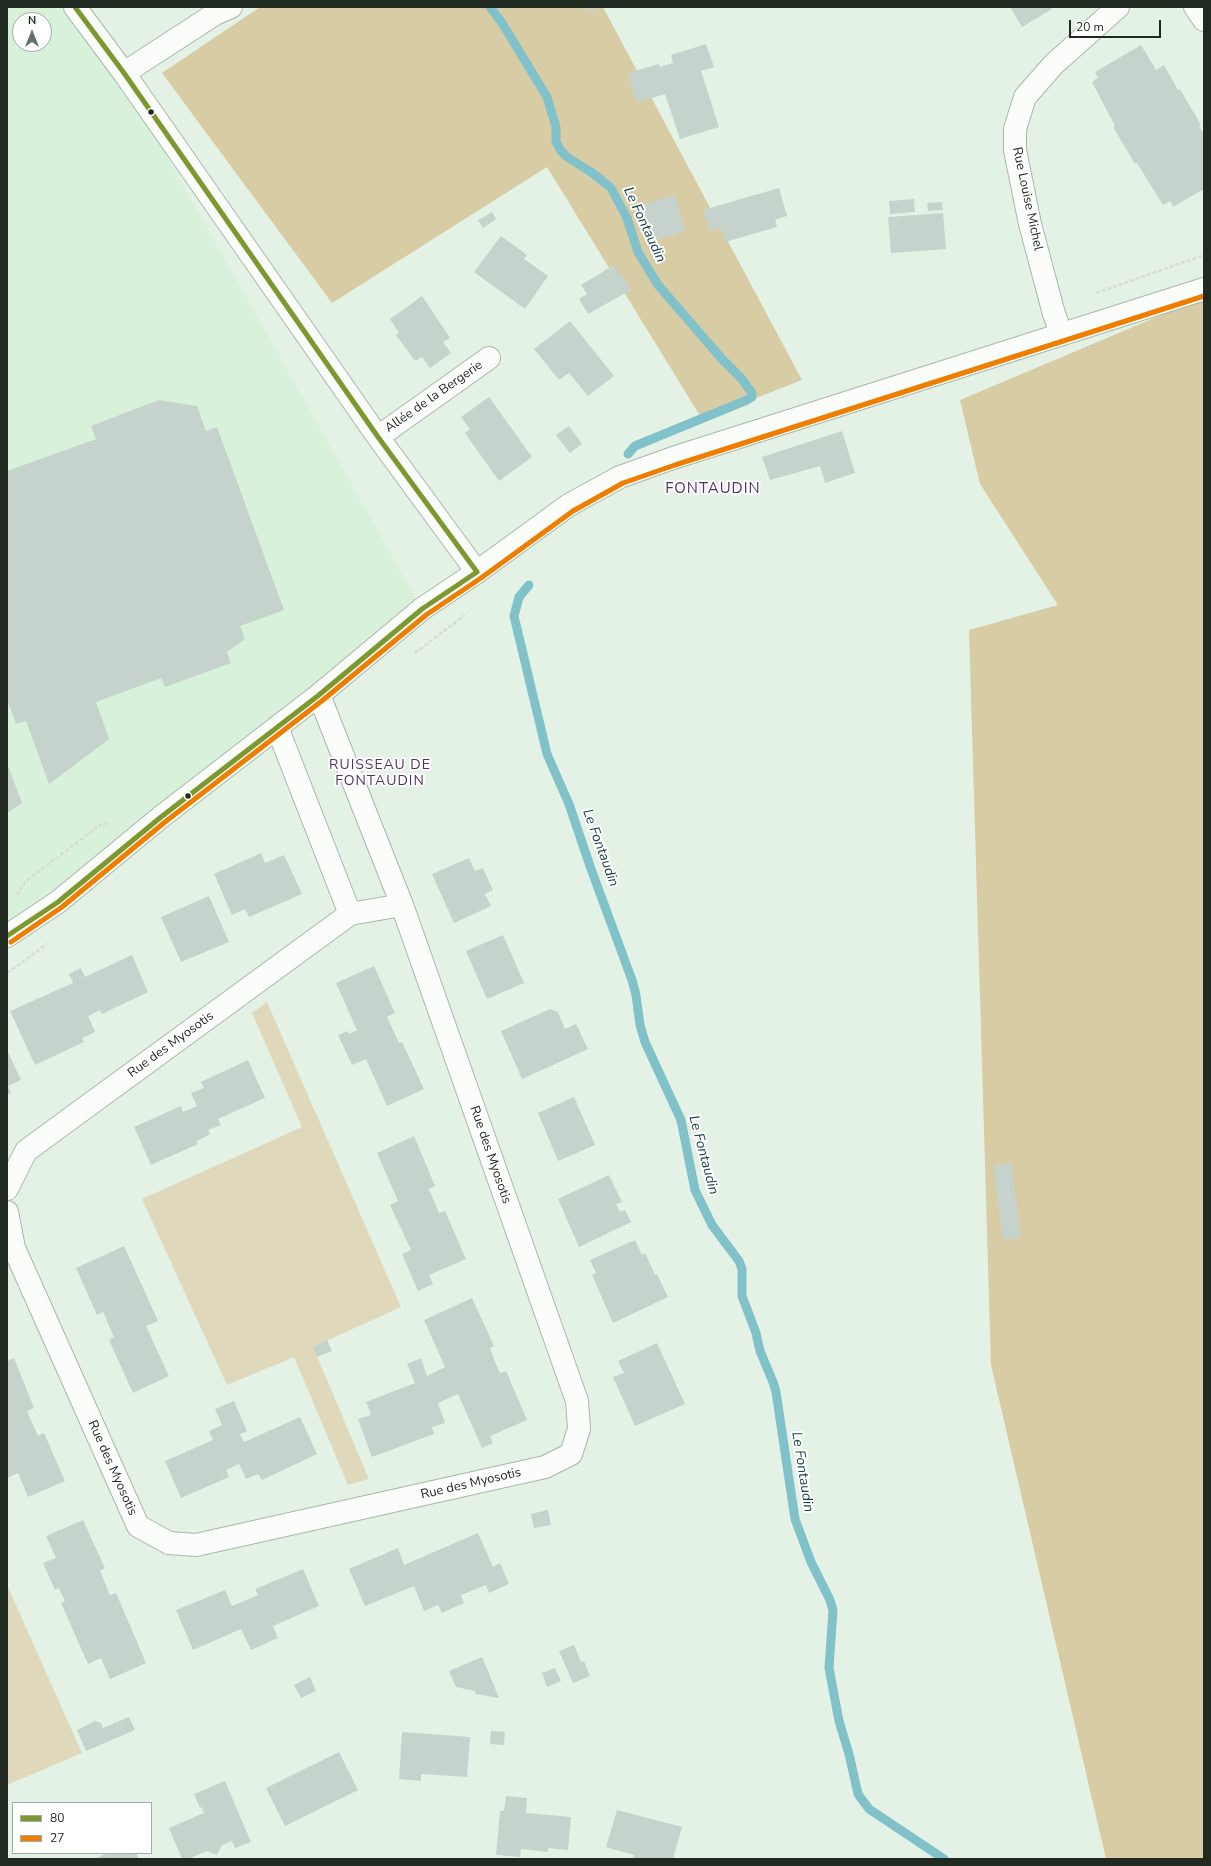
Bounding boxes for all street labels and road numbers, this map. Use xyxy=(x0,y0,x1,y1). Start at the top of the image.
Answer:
street label: Rue Louise Michel xyxy=(1008,146,1046,252)
street label: Allée de la Bergerie xyxy=(382,357,486,437)
street label: Rue des Myosotis xyxy=(125,1009,217,1081)
street label: Rue des Myosotis xyxy=(466,1104,514,1206)
street label: Rue des Myosotis xyxy=(84,1418,140,1518)
street label: Rue des Myosotis xyxy=(419,1465,523,1503)

